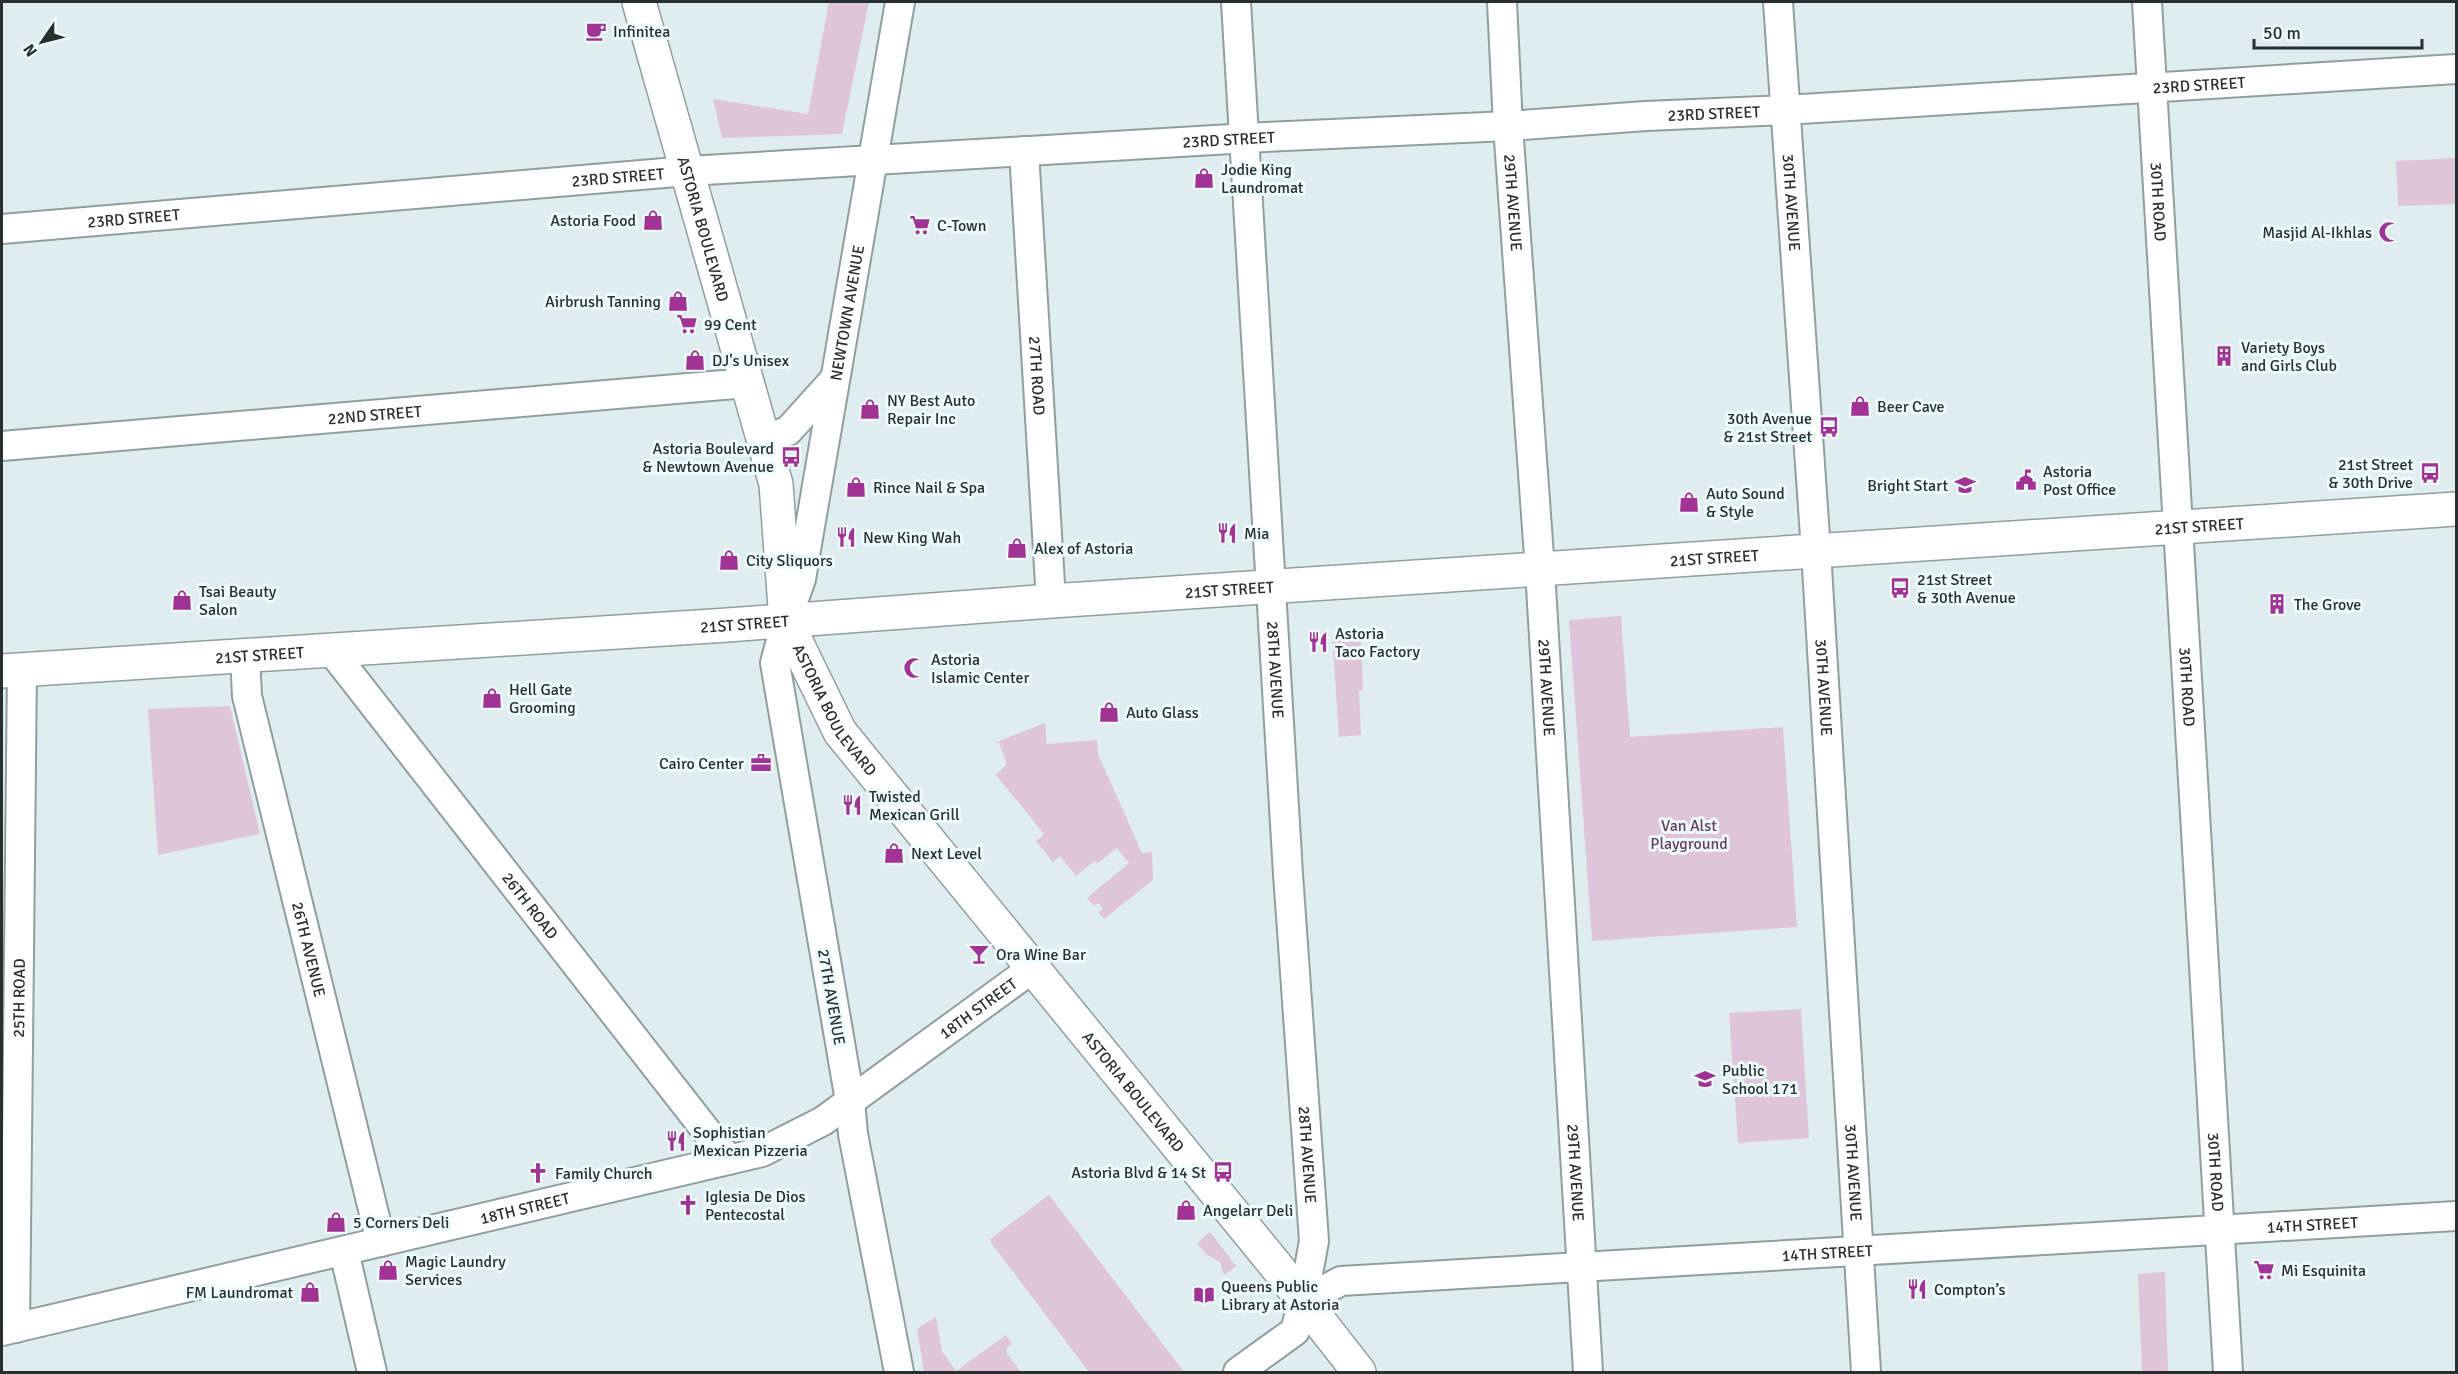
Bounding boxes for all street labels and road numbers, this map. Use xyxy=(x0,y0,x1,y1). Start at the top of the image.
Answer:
street label: 23RD STREET xyxy=(2152,73,2246,99)
street label: 23RD STREET xyxy=(1667,102,1761,126)
street label: 23RD STREET xyxy=(1182,128,1276,153)
street label: 29TH AVENUE xyxy=(1499,153,1526,252)
street label: 30TH AVENUE xyxy=(1778,153,1804,252)
street label: ASTORIA BOULEVARD xyxy=(672,154,733,304)
street label: 30TH ROAD xyxy=(2145,162,2170,242)
street label: 23RD STREET xyxy=(571,164,665,192)
street label: 23RD STREET xyxy=(87,205,181,233)
street label: NEWTOWN AVENUE xyxy=(826,244,869,382)
street label: 27TH ROAD xyxy=(1024,335,1049,416)
street label: 22ND STREET xyxy=(327,402,423,429)
street label: 21ST STREET xyxy=(2154,514,2244,540)
street label: 21ST STREET xyxy=(1669,546,1760,571)
street label: 21ST STREET xyxy=(1184,577,1275,603)
street label: 21ST STREET xyxy=(699,611,790,638)
street label: 28TH AVENUE xyxy=(1262,621,1288,719)
street label: 29TH AVENUE xyxy=(1533,638,1559,737)
street label: 30TH AVENUE xyxy=(1810,638,1836,737)
street label: ASTORIA BOULEVARD xyxy=(788,641,881,780)
street label: 21ST STREET xyxy=(214,643,305,668)
street label: 30TH ROAD xyxy=(2174,647,2199,727)
street label: 26TH ROAD xyxy=(497,869,562,943)
street label: 26TH AVENUE xyxy=(287,900,330,999)
street label: 27TH AVENUE xyxy=(813,948,849,1047)
street label: 25TH ROAD xyxy=(9,958,30,1038)
street label: 18TH STREET xyxy=(936,974,1022,1044)
street label: ASTORIA BOULEVARD xyxy=(1078,1028,1188,1157)
street label: 28TH AVENUE xyxy=(1293,1106,1320,1204)
street label: 29TH AVENUE xyxy=(1562,1123,1588,1222)
street label: 30TH AVENUE xyxy=(1840,1123,1866,1222)
street label: 30TH ROAD xyxy=(2203,1132,2227,1212)
street label: 18TH STREET xyxy=(478,1189,572,1229)
street label: 14TH STREET xyxy=(2266,1213,2359,1238)
street label: 14TH STREET xyxy=(1781,1241,1874,1266)

